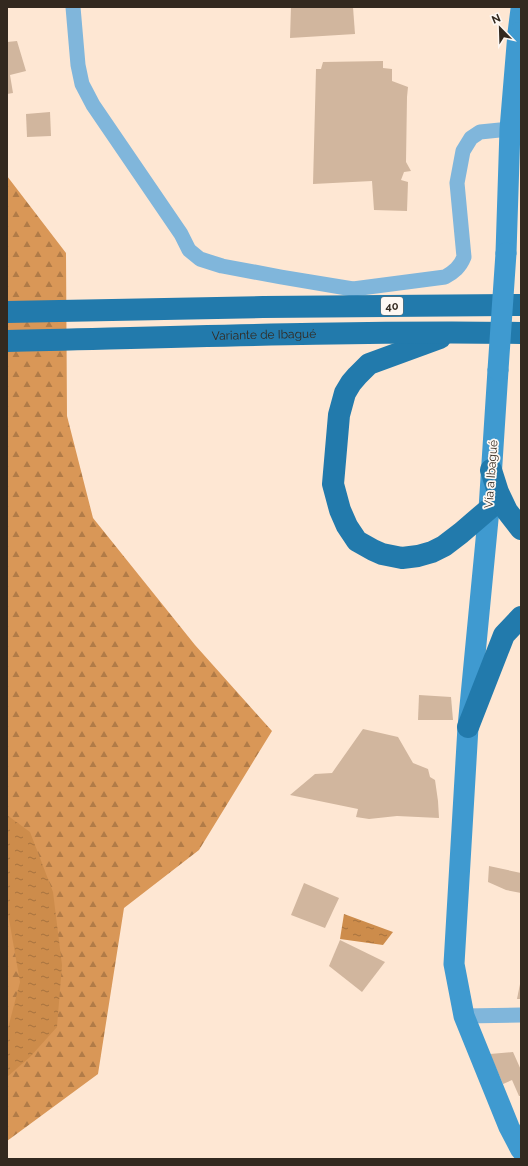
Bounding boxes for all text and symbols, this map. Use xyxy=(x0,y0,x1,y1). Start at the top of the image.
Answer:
north arrow xyxy=(480,8,520,48)
text: N xyxy=(490,12,503,27)
road number: 40 xyxy=(381,297,403,315)
street label: Variante de Ibagué xyxy=(211,327,316,343)
street label: Vía a Ibagué xyxy=(482,439,500,509)

